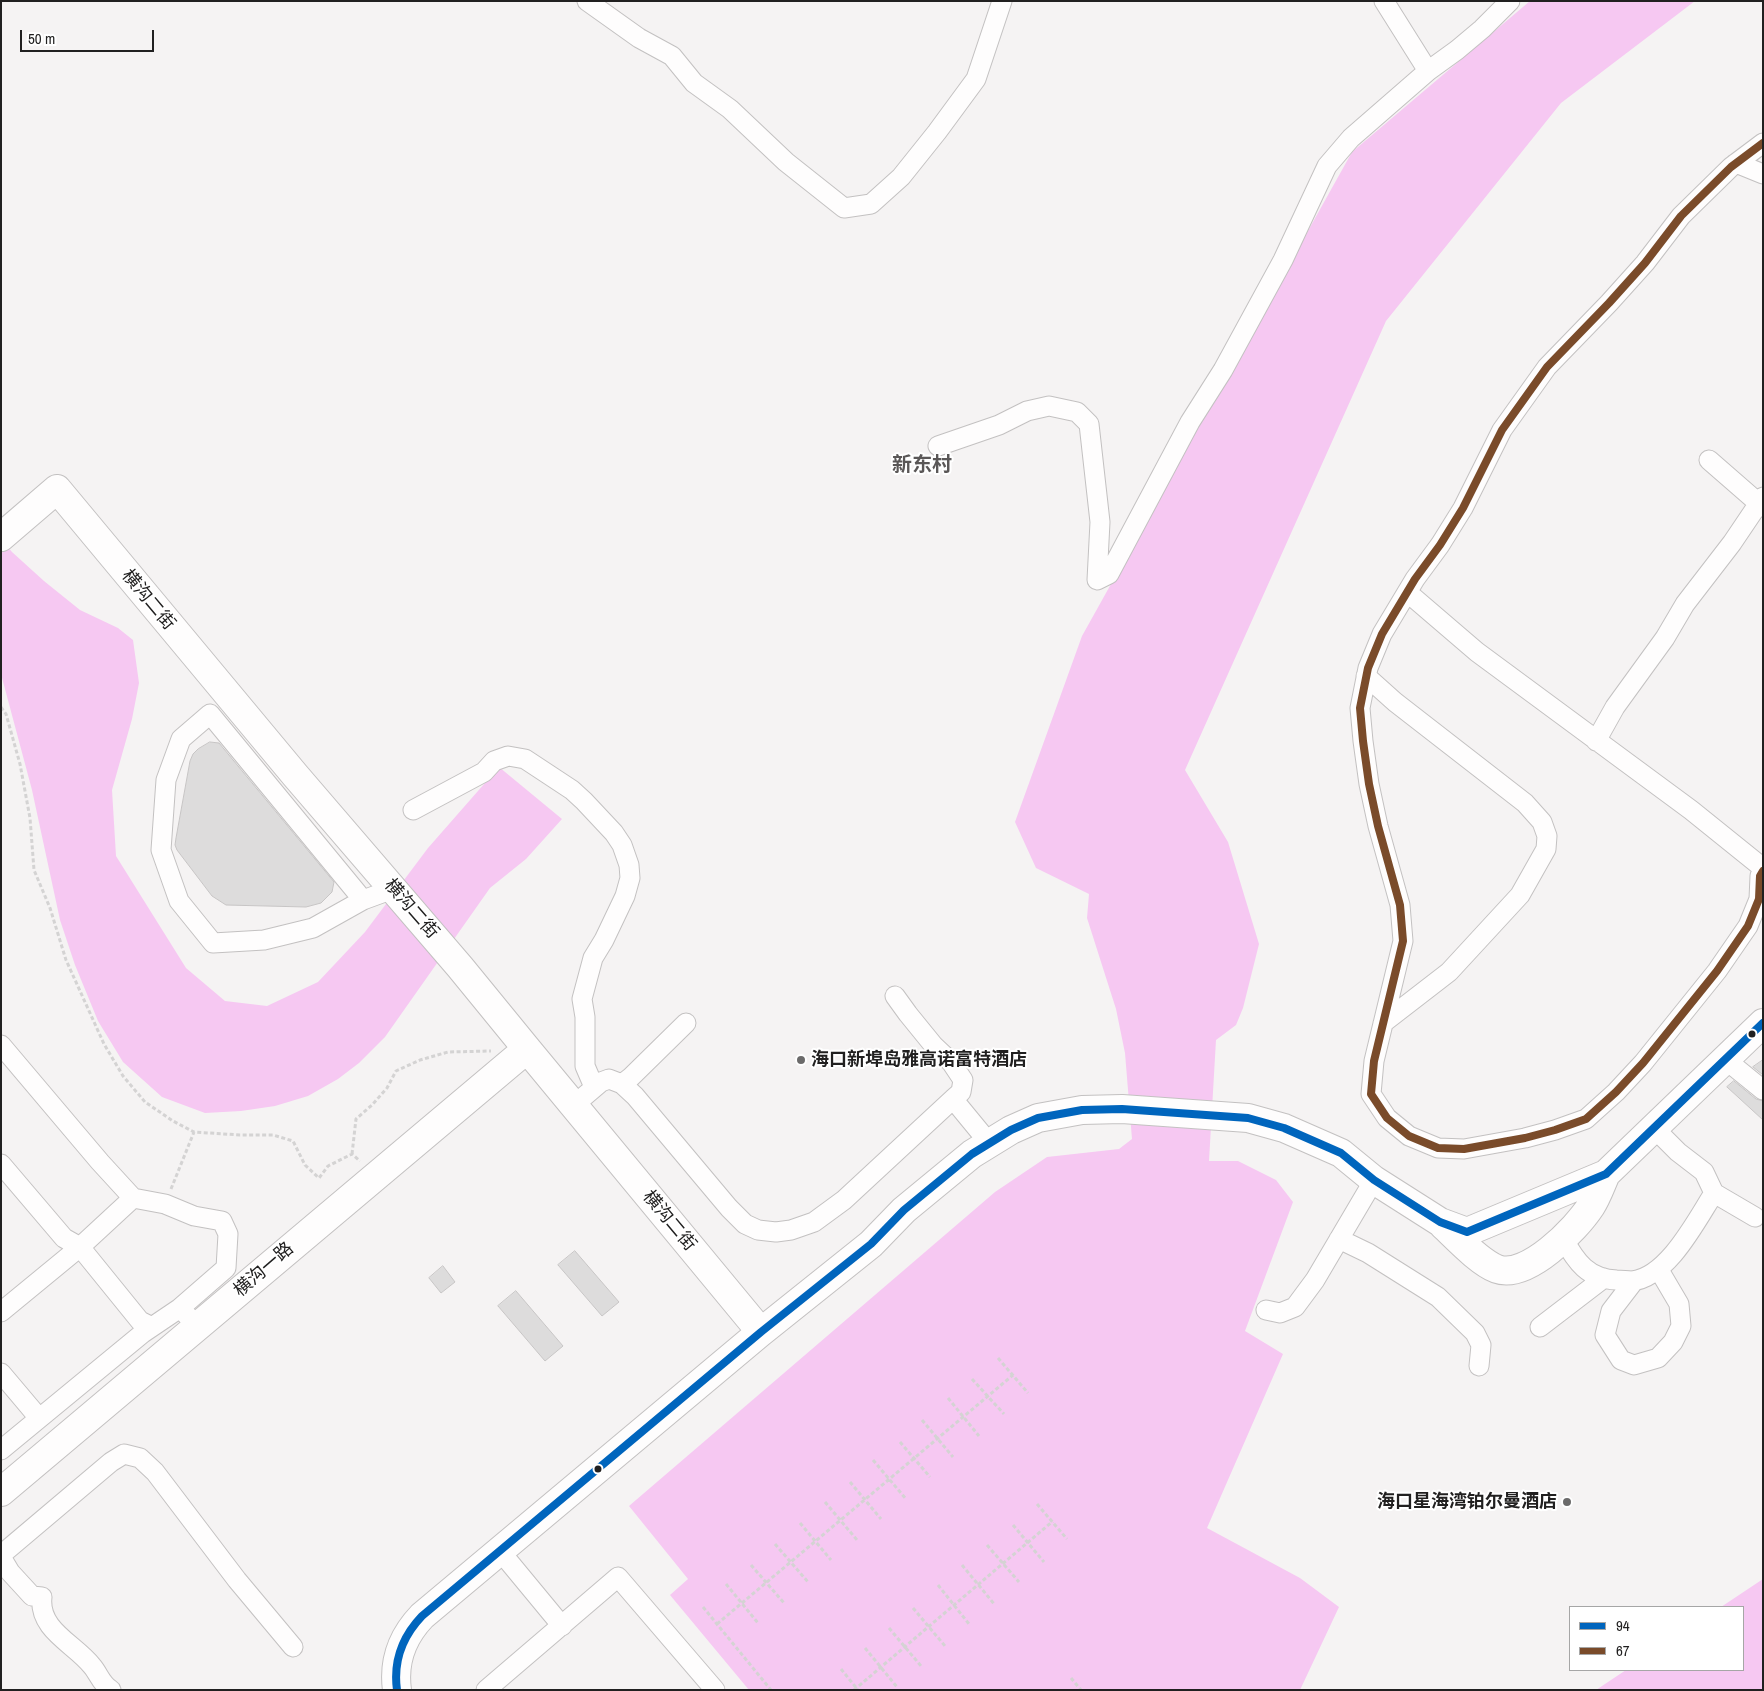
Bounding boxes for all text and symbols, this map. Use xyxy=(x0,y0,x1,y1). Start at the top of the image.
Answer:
scale bar xyxy=(22,20,156,52)
text: 50 m xyxy=(28,28,55,49)
district label: 新东村 xyxy=(892,454,952,478)
street label: 横沟二街 xyxy=(117,565,179,635)
street label: 横沟二街 xyxy=(379,875,443,943)
unlabelled marker xyxy=(1747,1029,1757,1039)
place label: 海口新埠岛雅高诺富特酒店 xyxy=(811,1049,1027,1071)
marker: 海口新埠岛雅高诺富特酒店 xyxy=(795,1054,807,1066)
street label: 横沟二街 xyxy=(638,1186,700,1256)
street label: 横沟一路 xyxy=(230,1238,298,1302)
unlabelled marker xyxy=(593,1464,603,1474)
place label: 海口星海湾铂尔曼酒店 xyxy=(1377,1491,1557,1513)
marker: 海口星海湾铂尔曼酒店 xyxy=(1561,1496,1573,1508)
legend xyxy=(1569,1606,1744,1671)
text: 94 xyxy=(1616,1615,1630,1636)
text: 67 xyxy=(1616,1640,1630,1661)

